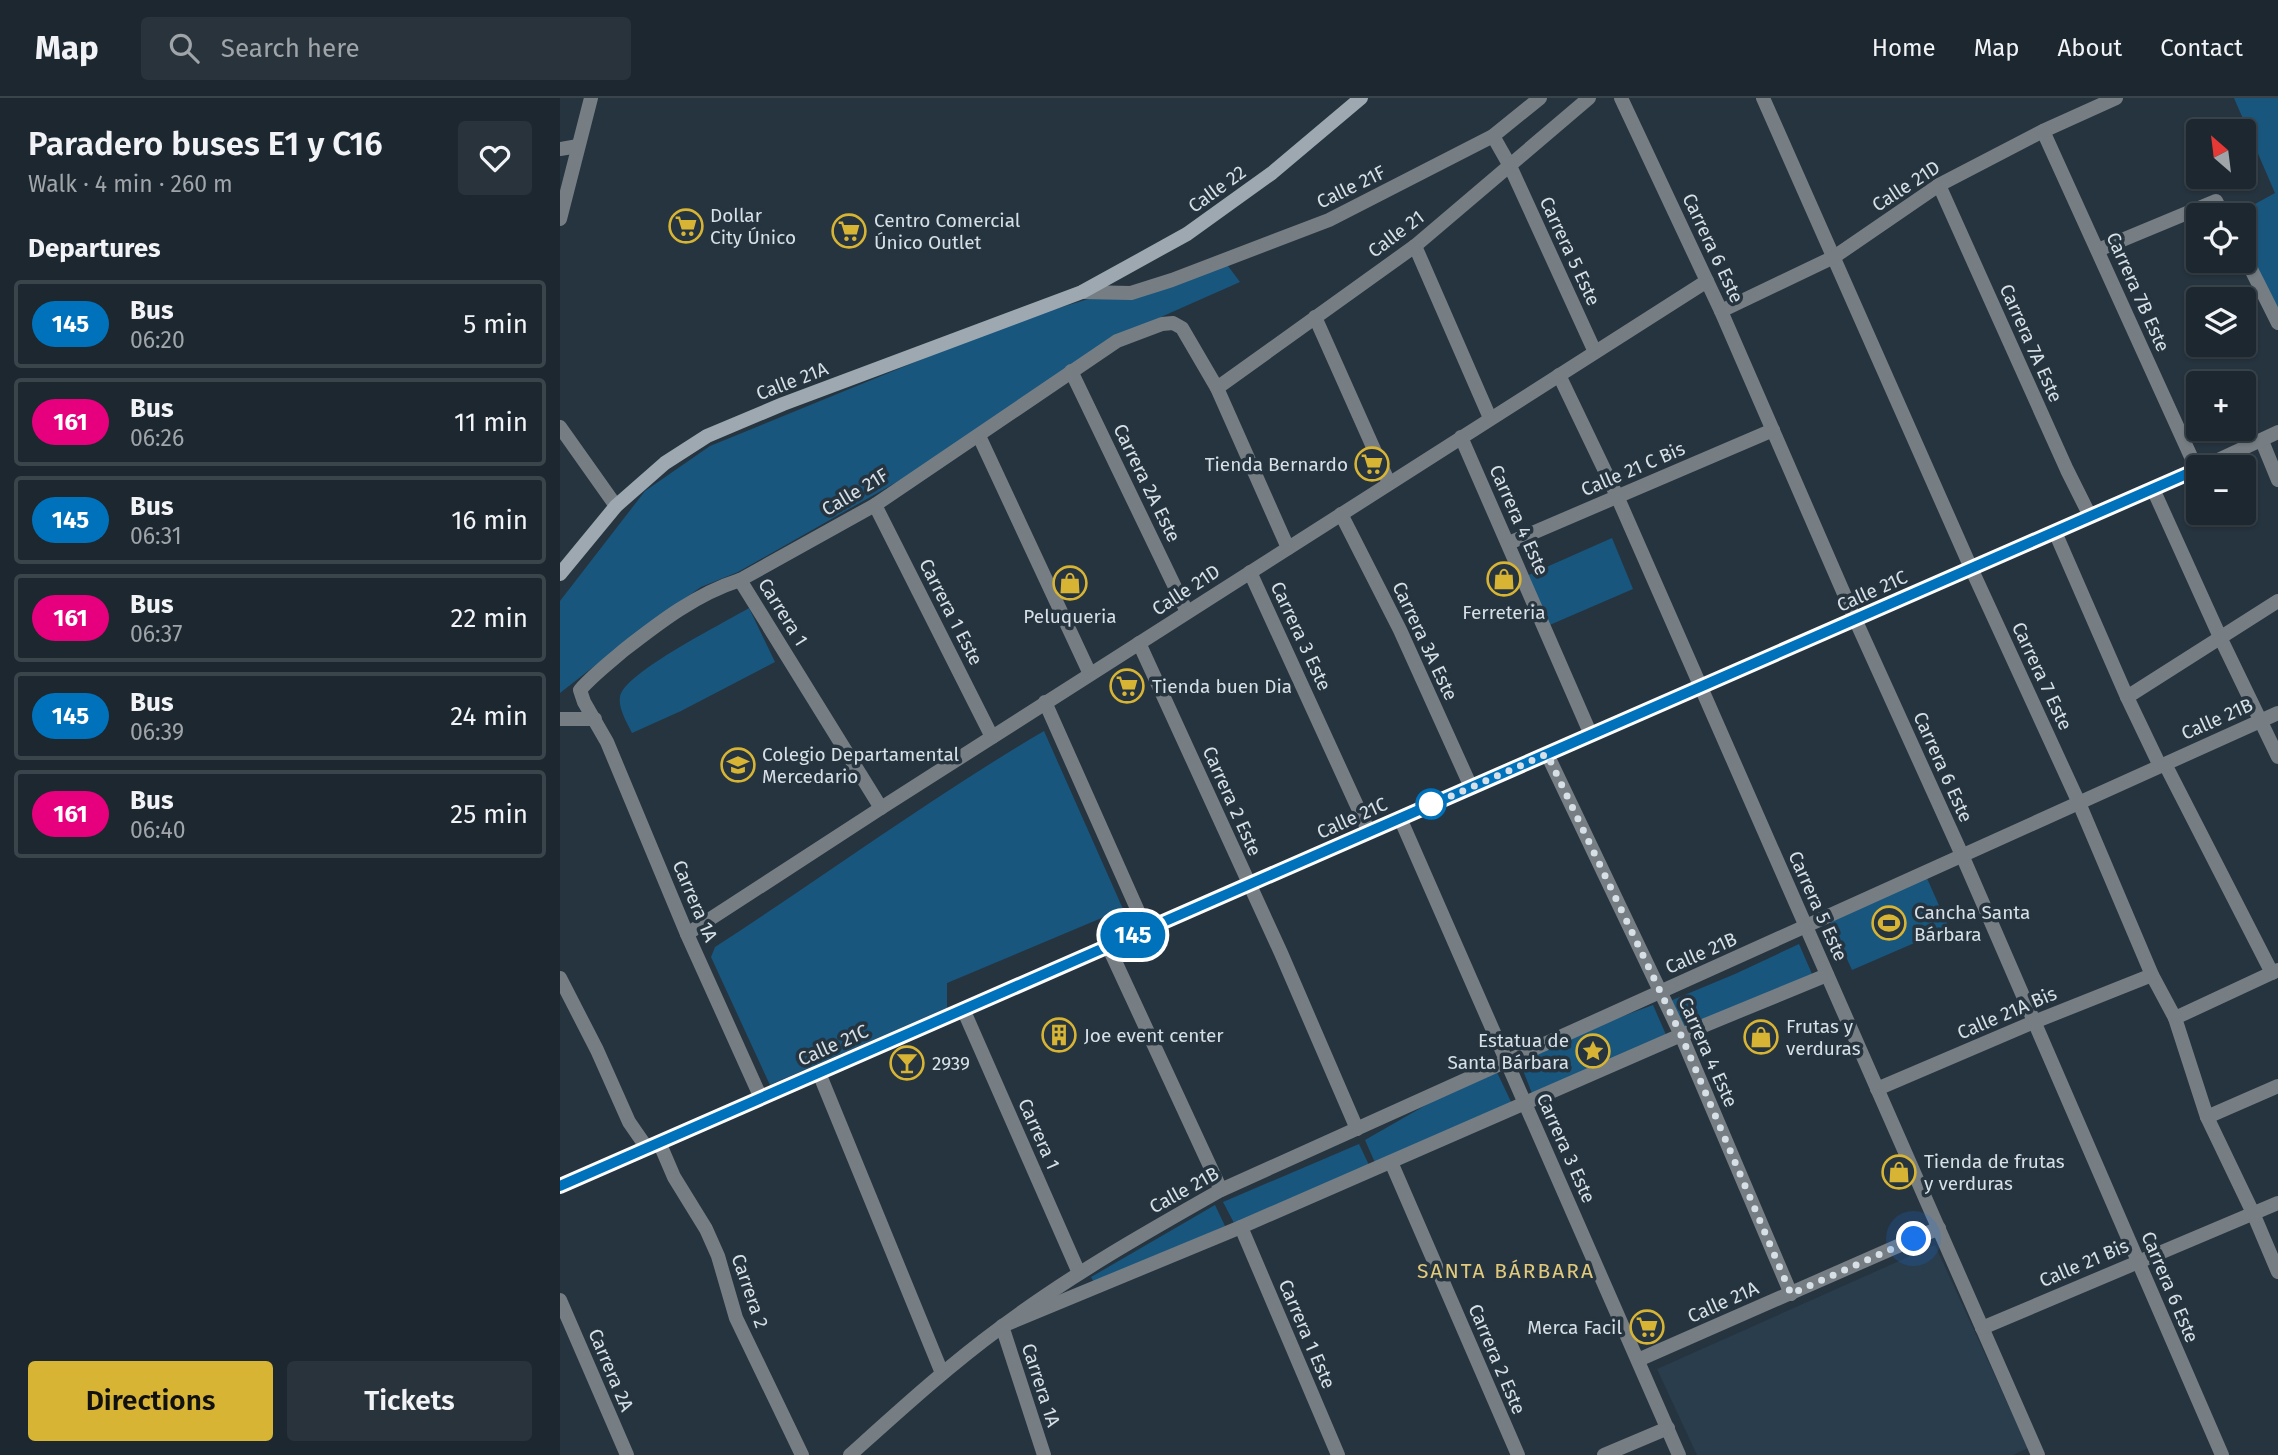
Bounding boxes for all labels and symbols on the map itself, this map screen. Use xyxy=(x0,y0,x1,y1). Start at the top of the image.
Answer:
north arrow xyxy=(2186,119,2256,189)
street label: Calle 21D xyxy=(1868,156,1944,216)
street label: Calle 22 xyxy=(1184,160,1250,218)
street label: Calle 21F xyxy=(1313,161,1389,213)
street label: Carrera 6 Este xyxy=(1678,190,1748,306)
street label: Carrera 5 Este xyxy=(1535,193,1605,309)
place label: Dollar City Único xyxy=(710,204,796,249)
street label: Calle 21 xyxy=(1363,206,1429,262)
supermarket icon: Dollar City Único xyxy=(667,207,705,245)
place label: Centro Comercial Único Outlet xyxy=(874,209,1021,254)
supermarket icon: Centro Comercial Único Outlet xyxy=(830,212,868,250)
street label: Carrera 7B Este xyxy=(2101,229,2175,355)
street label: Carrera 7A Este xyxy=(1995,280,2067,406)
street label: Calle 21A xyxy=(753,357,831,405)
street label: Carrera 2A Este xyxy=(1109,420,1185,546)
street label: Calle 21 C Bis xyxy=(1578,437,1689,501)
supermarket icon: Tienda Bernardo xyxy=(1353,445,1391,483)
place label: Tienda Bernardo xyxy=(1205,453,1348,476)
street label: Carrera 4 Este xyxy=(1484,461,1554,579)
street label: Calle 21F xyxy=(818,463,892,521)
street label: Carrera 1 Este xyxy=(914,555,988,669)
street label: Calle 21D xyxy=(1148,560,1224,620)
shop icon: Ferreteria xyxy=(1485,560,1523,598)
shop icon: Peluqueria xyxy=(1051,564,1089,602)
street label: Calle 21C xyxy=(1833,565,1911,617)
street label: Carrera 1 xyxy=(753,574,813,650)
street label: Carrera 3 Este xyxy=(1266,578,1336,694)
street label: Carrera 3A Este xyxy=(1387,578,1463,704)
place label: Ferreteria xyxy=(1462,601,1546,624)
place label: Peluqueria xyxy=(1023,605,1117,628)
street label: Carrera 7 Este xyxy=(2007,618,2077,734)
supermarket icon: Tienda buen Dia xyxy=(1108,667,1146,705)
place label: Tienda buen Dia xyxy=(1152,675,1292,698)
street label: Calle 21B xyxy=(2178,693,2256,745)
street label: Carrera 6 Este xyxy=(1908,708,1978,826)
place label: Colegio Departamental Mercedario xyxy=(762,743,960,788)
street label: Carrera 2 Este xyxy=(1198,743,1266,859)
school or university icon: Colegio Departamental Mercedario xyxy=(719,746,757,784)
unlabelled marker xyxy=(1416,789,1446,819)
street label: Calle 21C xyxy=(1313,792,1391,844)
street label: Carrera 5 Este xyxy=(1784,848,1852,964)
street label: Carrera 1A xyxy=(668,857,723,945)
place label: Cancha Santa Bárbara xyxy=(1914,901,2030,946)
sports icon: Cancha Santa Bárbara xyxy=(1870,904,1908,942)
line badge: 145 xyxy=(1093,912,1173,958)
street label: Calle 21B xyxy=(1662,927,1740,979)
street label: Calle 21A Bis xyxy=(1954,982,2060,1044)
street label: Carrera 4 Este xyxy=(1673,993,1743,1111)
place label: Frutas y verduras xyxy=(1786,1015,1861,1060)
building icon: Joe event center xyxy=(1040,1016,1078,1054)
shop icon: Frutas y verduras xyxy=(1742,1018,1780,1056)
street label: Calle 21C xyxy=(794,1019,872,1071)
place label: Joe event center xyxy=(1084,1024,1224,1047)
place label: Estatua de Santa Bárbara xyxy=(1447,1029,1569,1074)
place icon: Estatua de Santa Bárbara xyxy=(1574,1032,1612,1070)
bar icon: 2939 xyxy=(888,1044,926,1082)
place label: 2939 xyxy=(932,1052,970,1075)
street label: Carrera 3 Este xyxy=(1532,1090,1600,1206)
street label: Carrera 1 xyxy=(1013,1095,1065,1173)
place label: Tienda de frutas y verduras xyxy=(1924,1150,2065,1195)
shop icon: Tienda de frutas y verduras xyxy=(1880,1153,1918,1191)
street label: Calle 21B xyxy=(1145,1162,1223,1218)
your location xyxy=(1896,1221,1931,1256)
street label: Carrera 6 Este xyxy=(2136,1228,2204,1346)
street label: Calle 21 Bis xyxy=(2036,1234,2132,1292)
street label: Carrera 2 xyxy=(727,1251,773,1331)
district label: SANTA BÁRBARA xyxy=(1417,1258,1595,1284)
street label: Carrera 1 Este xyxy=(1274,1276,1340,1392)
street label: Calle 21A xyxy=(1684,1276,1762,1328)
street label: Carrera 2 Este xyxy=(1463,1300,1531,1418)
supermarket icon: Merca Facil xyxy=(1628,1308,1666,1346)
place label: Merca Facil xyxy=(1527,1316,1622,1339)
street label: Carrera 2A xyxy=(583,1325,639,1415)
street label: Carrera 1A xyxy=(1017,1340,1065,1430)

